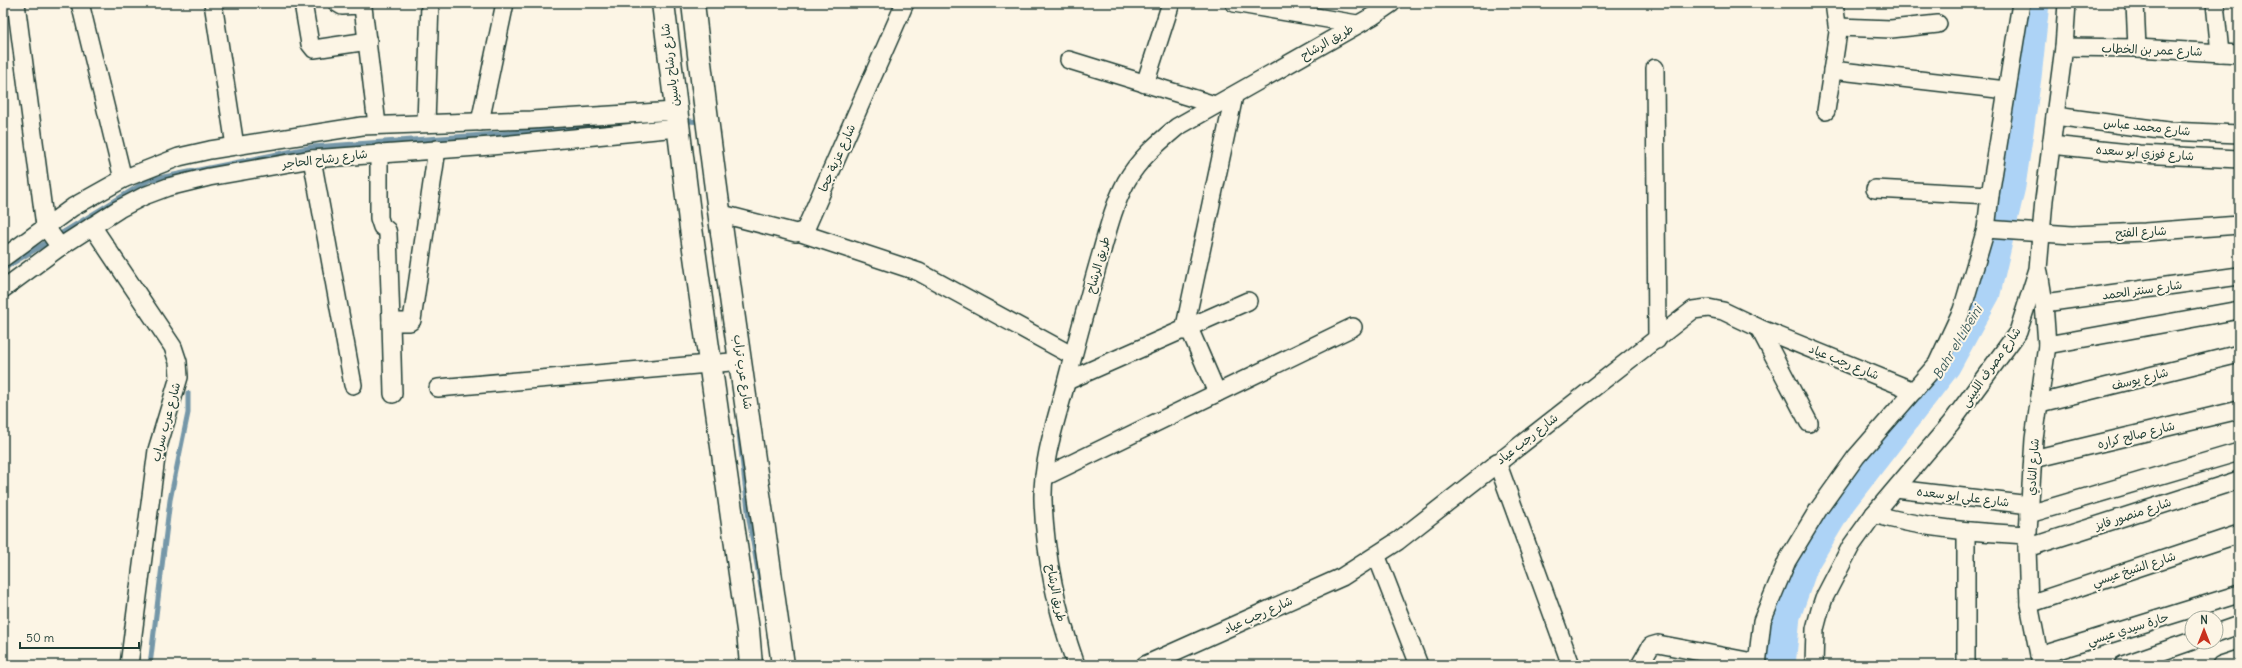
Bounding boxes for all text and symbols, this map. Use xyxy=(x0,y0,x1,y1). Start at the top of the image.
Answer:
street label: طريق الرشاح xyxy=(1298,20,1357,64)
street label: شارع رشاح ياسين xyxy=(657,22,684,107)
street label: شارع عمر بن الخطاب xyxy=(2101,40,2203,61)
street label: شارع محمد عباس xyxy=(2103,114,2191,141)
street label: شارع عزبة جحا xyxy=(815,122,860,195)
street label: شارع فوزي ابو سعده xyxy=(2095,142,2195,165)
street label: شارع رشاح الحاجر xyxy=(280,146,369,173)
street label: شارع الفتح xyxy=(2115,223,2167,242)
street label: طريق الرشاح xyxy=(1082,235,1115,296)
street label: شارع سنتر الحمد xyxy=(2101,276,2183,305)
water label: Bahr el Libeini xyxy=(1929,301,1987,382)
street label: شارع مصرف اللبينى xyxy=(1957,324,2025,411)
street label: شارع عرب تراب xyxy=(729,333,756,411)
street label: شارع رجب عياد xyxy=(1806,341,1881,384)
street label: شارع يوسف xyxy=(2110,364,2170,395)
street label: شارع عرب سراب xyxy=(148,381,185,464)
street label: شارع رجب عياد xyxy=(1493,410,1562,469)
street label: شارع صالح كراره xyxy=(2096,418,2177,453)
street label: شارع النادي xyxy=(2023,438,2044,496)
street label: شارع علي ابو سعده xyxy=(1916,483,2010,514)
street label: شارع منصور فايز xyxy=(2092,494,2174,535)
street label: شارع الشيخ عيسي xyxy=(2090,548,2179,593)
street label: طريق الرشاح xyxy=(1042,563,1069,624)
street label: شارع رجب عياد xyxy=(1221,593,1296,638)
street label: حارة سيدي عيسي xyxy=(2085,609,2172,652)
north arrow xyxy=(2184,610,2224,650)
text: N xyxy=(2200,613,2208,627)
scale bar xyxy=(20,624,139,650)
text: 50 m xyxy=(26,630,55,645)

